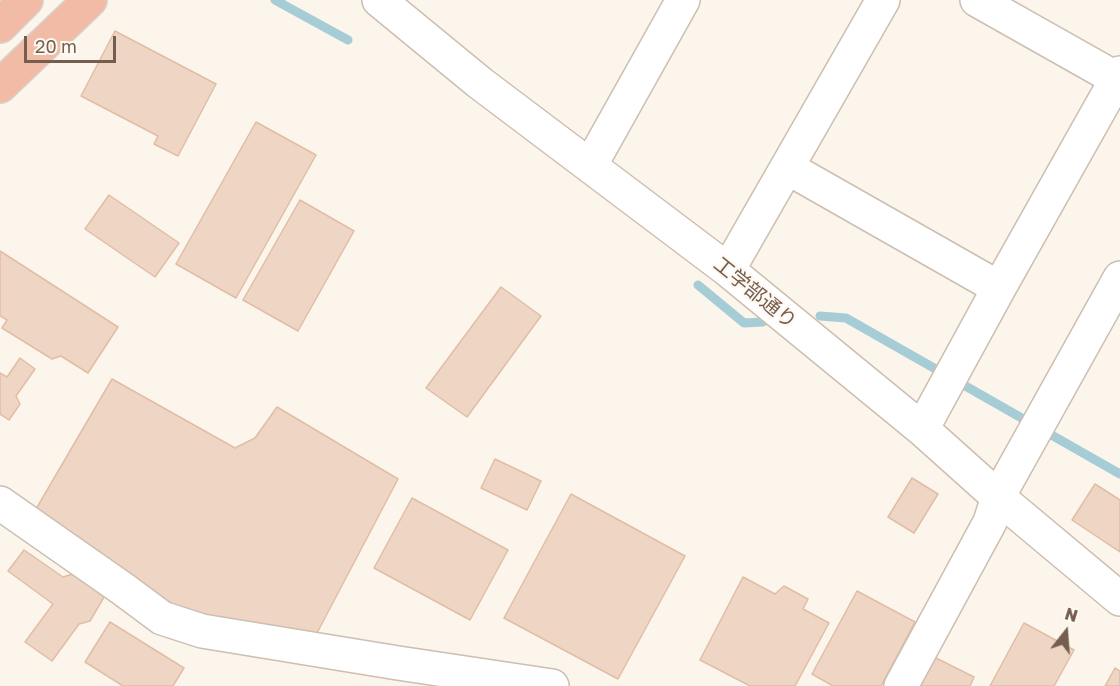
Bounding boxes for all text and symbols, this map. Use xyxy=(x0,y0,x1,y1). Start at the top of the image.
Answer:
scale bar xyxy=(27,24,118,62)
text: 20 m xyxy=(35,35,77,57)
street label: 工学部通り xyxy=(709,252,801,334)
north arrow xyxy=(1036,602,1096,662)
text: N xyxy=(1063,603,1080,626)

